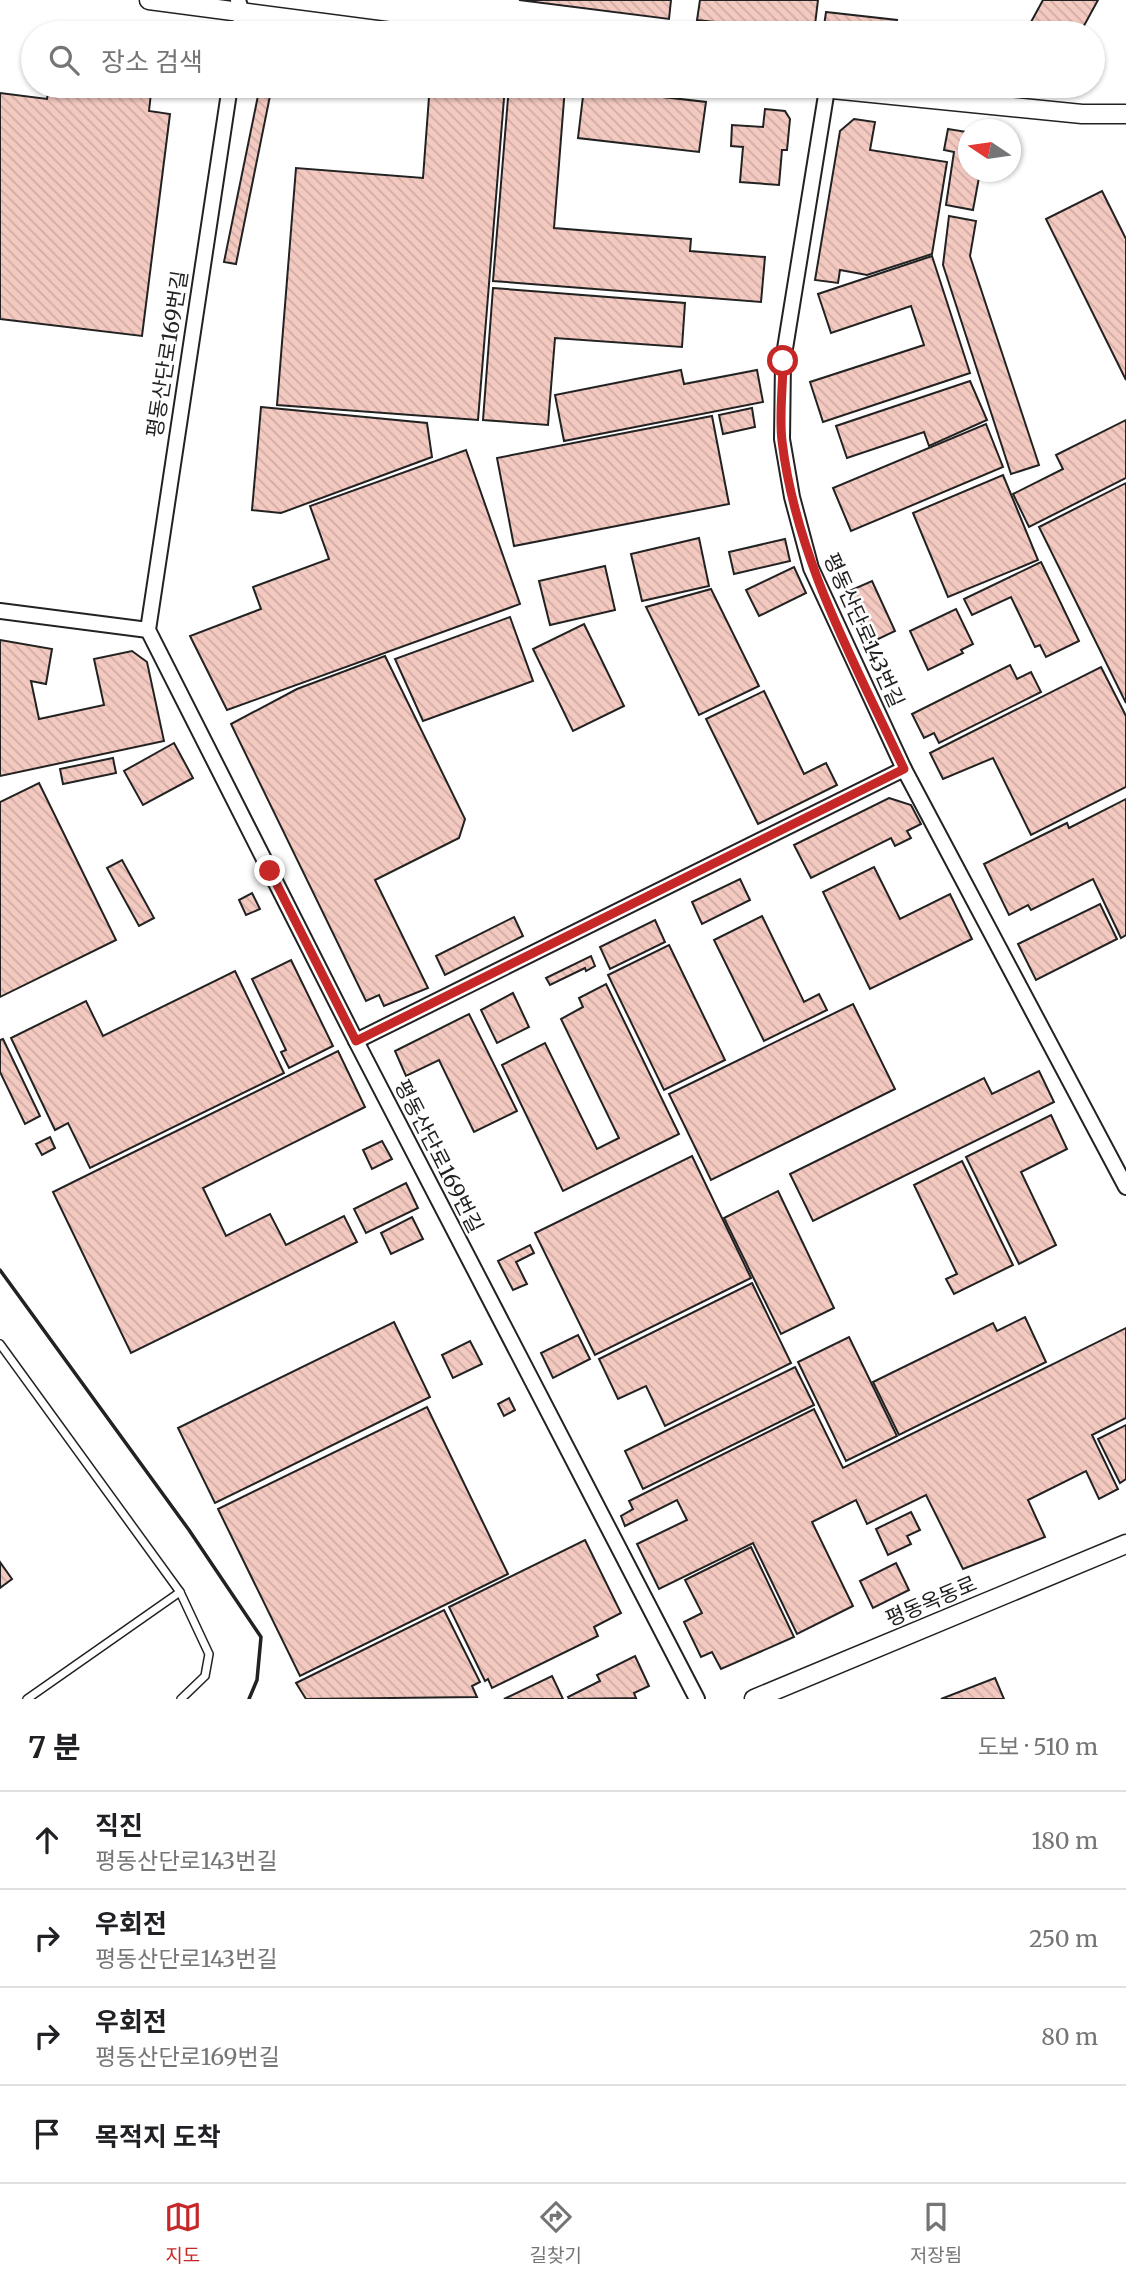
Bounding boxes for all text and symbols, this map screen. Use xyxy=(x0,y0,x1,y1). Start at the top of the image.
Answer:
search box xyxy=(21,21,1105,98)
icon: search xyxy=(45,41,83,79)
text: 장소 검색 xyxy=(101,45,203,78)
north arrow xyxy=(958,119,1021,182)
street label: 평동산단로169번길 xyxy=(140,269,194,439)
route start xyxy=(767,345,798,376)
street label: 평동산단로143번길 xyxy=(818,548,910,712)
route end xyxy=(254,855,285,886)
street label: 평동산단로169번길 xyxy=(389,1075,489,1237)
street label: 평동옥동로 xyxy=(881,1570,981,1632)
text: 7 분 xyxy=(28,1728,81,1766)
text: 도보 · 510 m xyxy=(977,1732,1098,1761)
text: 직진 xyxy=(95,1809,143,1842)
icon: ahead xyxy=(28,1821,66,1859)
text: 180 m xyxy=(1032,1826,1098,1855)
text: 평동산단로143번길 xyxy=(95,1846,278,1875)
text: 우회전 xyxy=(95,1907,167,1940)
icon: right xyxy=(28,1919,66,1957)
text: 250 m xyxy=(1029,1924,1098,1953)
text: 평동산단로143번길 xyxy=(95,1944,278,1973)
text: 우회전 xyxy=(95,2005,167,2038)
icon: right xyxy=(28,2017,66,2055)
text: 80 m xyxy=(1041,2022,1098,2051)
text: 평동산단로169번길 xyxy=(95,2042,280,2071)
icon: arrive xyxy=(28,2115,66,2153)
text: 목적지 도착 xyxy=(95,2120,221,2153)
tab: 지도 xyxy=(164,2198,202,2267)
tab: 길찾기 xyxy=(530,2198,582,2267)
tab: 저장됨 xyxy=(910,2198,962,2267)

